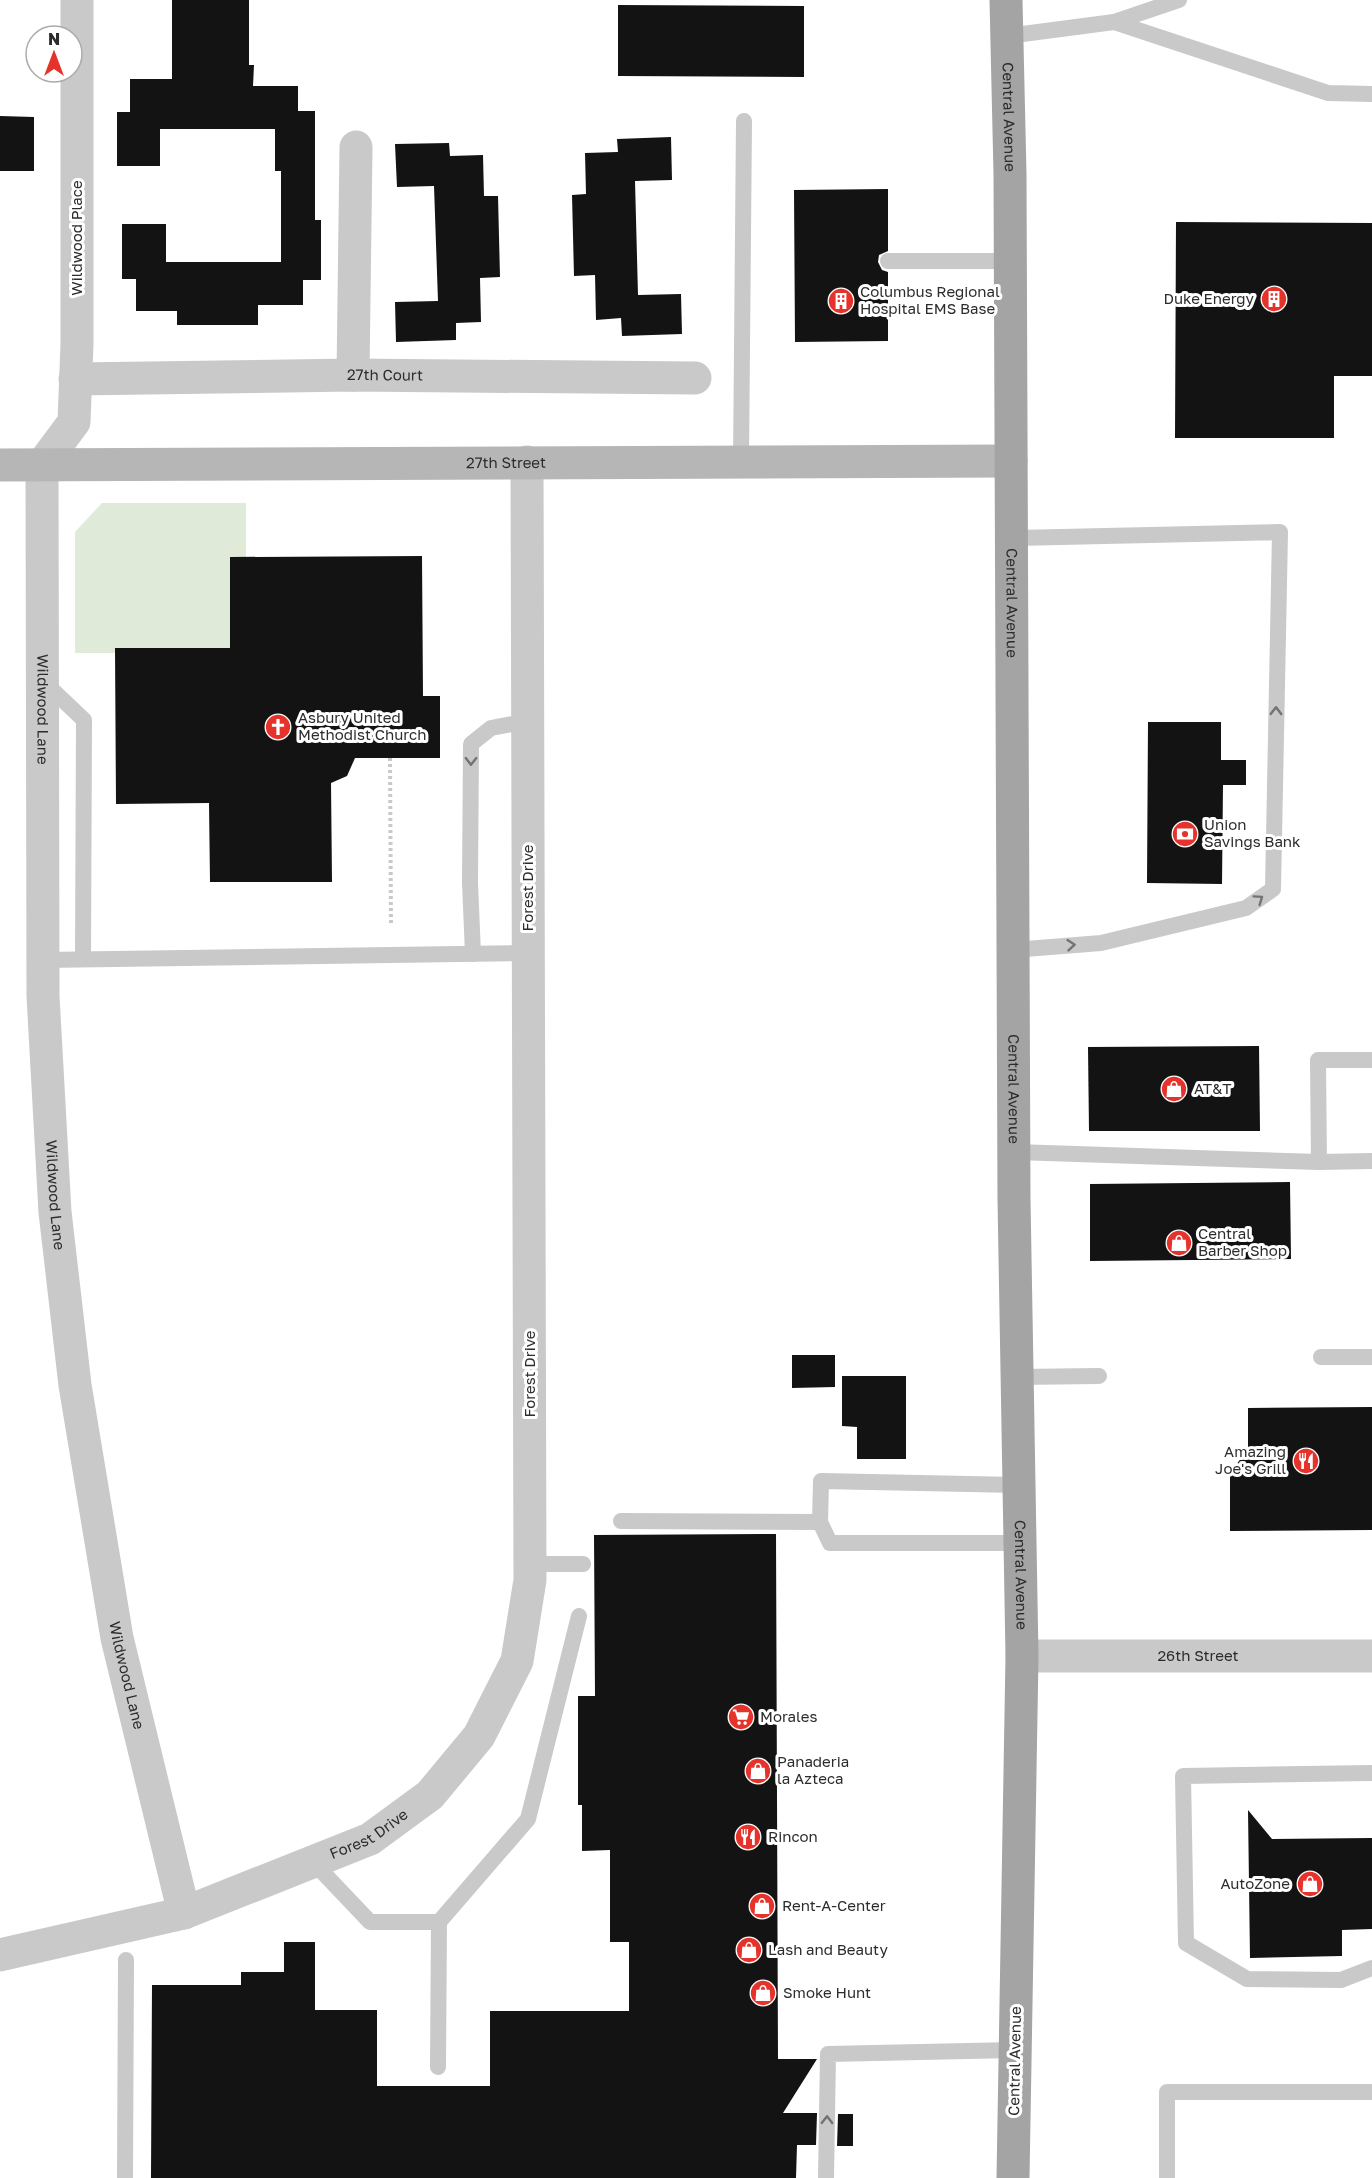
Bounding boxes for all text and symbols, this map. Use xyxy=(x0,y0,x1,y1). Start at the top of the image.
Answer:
north arrow xyxy=(24,24,84,84)
text: N xyxy=(48,29,60,49)
street label: Central Avenue xyxy=(999,62,1020,172)
street label: Wildwood Place xyxy=(67,180,85,296)
place label: Columbus Regional Hospital EMS Base xyxy=(860,282,1000,317)
building icon: Duke Energy xyxy=(1259,284,1289,314)
building icon: Columbus Regional Hospital EMS Base xyxy=(826,286,856,316)
place label: Duke Energy xyxy=(1163,289,1255,307)
street label: 27th Court xyxy=(347,365,423,384)
street label: 27th Street xyxy=(466,453,546,471)
street label: Central Avenue xyxy=(1003,548,1022,658)
street label: Wildwood Lane xyxy=(34,654,53,765)
one-way arrow xyxy=(1270,707,1283,716)
place label: Asbury United Methodist Church xyxy=(298,708,426,743)
church icon: Asbury United Methodist Church xyxy=(263,712,293,742)
one-way arrow xyxy=(465,756,477,765)
place label: Union Savings Bank xyxy=(1204,815,1301,850)
bank icon: Union Savings Bank xyxy=(1170,819,1200,849)
street label: Forest Drive xyxy=(518,844,536,932)
one-way arrow xyxy=(1253,895,1264,906)
one-way arrow xyxy=(1067,939,1076,952)
street label: Central Avenue xyxy=(1005,1034,1024,1144)
shop icon: AT&T xyxy=(1159,1074,1189,1104)
place label: AT&T xyxy=(1194,1079,1232,1097)
street label: Wildwood Lane xyxy=(43,1139,69,1251)
place label: Central Barber Shop xyxy=(1198,1224,1287,1259)
shop icon: Central Barber Shop xyxy=(1164,1228,1194,1258)
street label: Forest Drive xyxy=(520,1330,538,1418)
place label: Amazing Joe's Grill xyxy=(1215,1442,1286,1477)
restaurant icon: Amazing Joe's Grill xyxy=(1291,1446,1321,1476)
street label: Central Avenue xyxy=(1012,1520,1032,1630)
street label: Wildwood Lane xyxy=(106,1620,149,1731)
street label: 26th Street xyxy=(1157,1646,1239,1664)
supermarket icon: Morales xyxy=(726,1702,756,1732)
place label: Morales xyxy=(760,1707,817,1725)
place label: Panaderia la Azteca xyxy=(777,1752,849,1787)
shop icon: Panaderia la Azteca xyxy=(743,1756,773,1786)
street label: Forest Drive xyxy=(327,1804,411,1862)
restaurant icon: Rincon xyxy=(733,1822,763,1852)
place label: Rincon xyxy=(768,1827,818,1845)
shop icon: AutoZone xyxy=(1295,1869,1325,1899)
place label: AutoZone xyxy=(1221,1874,1290,1892)
shop icon: Rent-A-Center xyxy=(747,1891,777,1921)
place label: Rent-A-Center xyxy=(782,1896,886,1914)
shop icon: Lash and Beauty xyxy=(734,1935,764,1965)
place label: Lash and Beauty xyxy=(768,1940,888,1958)
shop icon: Smoke Hunt xyxy=(748,1978,778,2008)
place label: Smoke Hunt xyxy=(783,1983,871,2001)
street label: Central Avenue xyxy=(1004,2006,1024,2116)
one-way arrow xyxy=(821,2115,833,2124)

